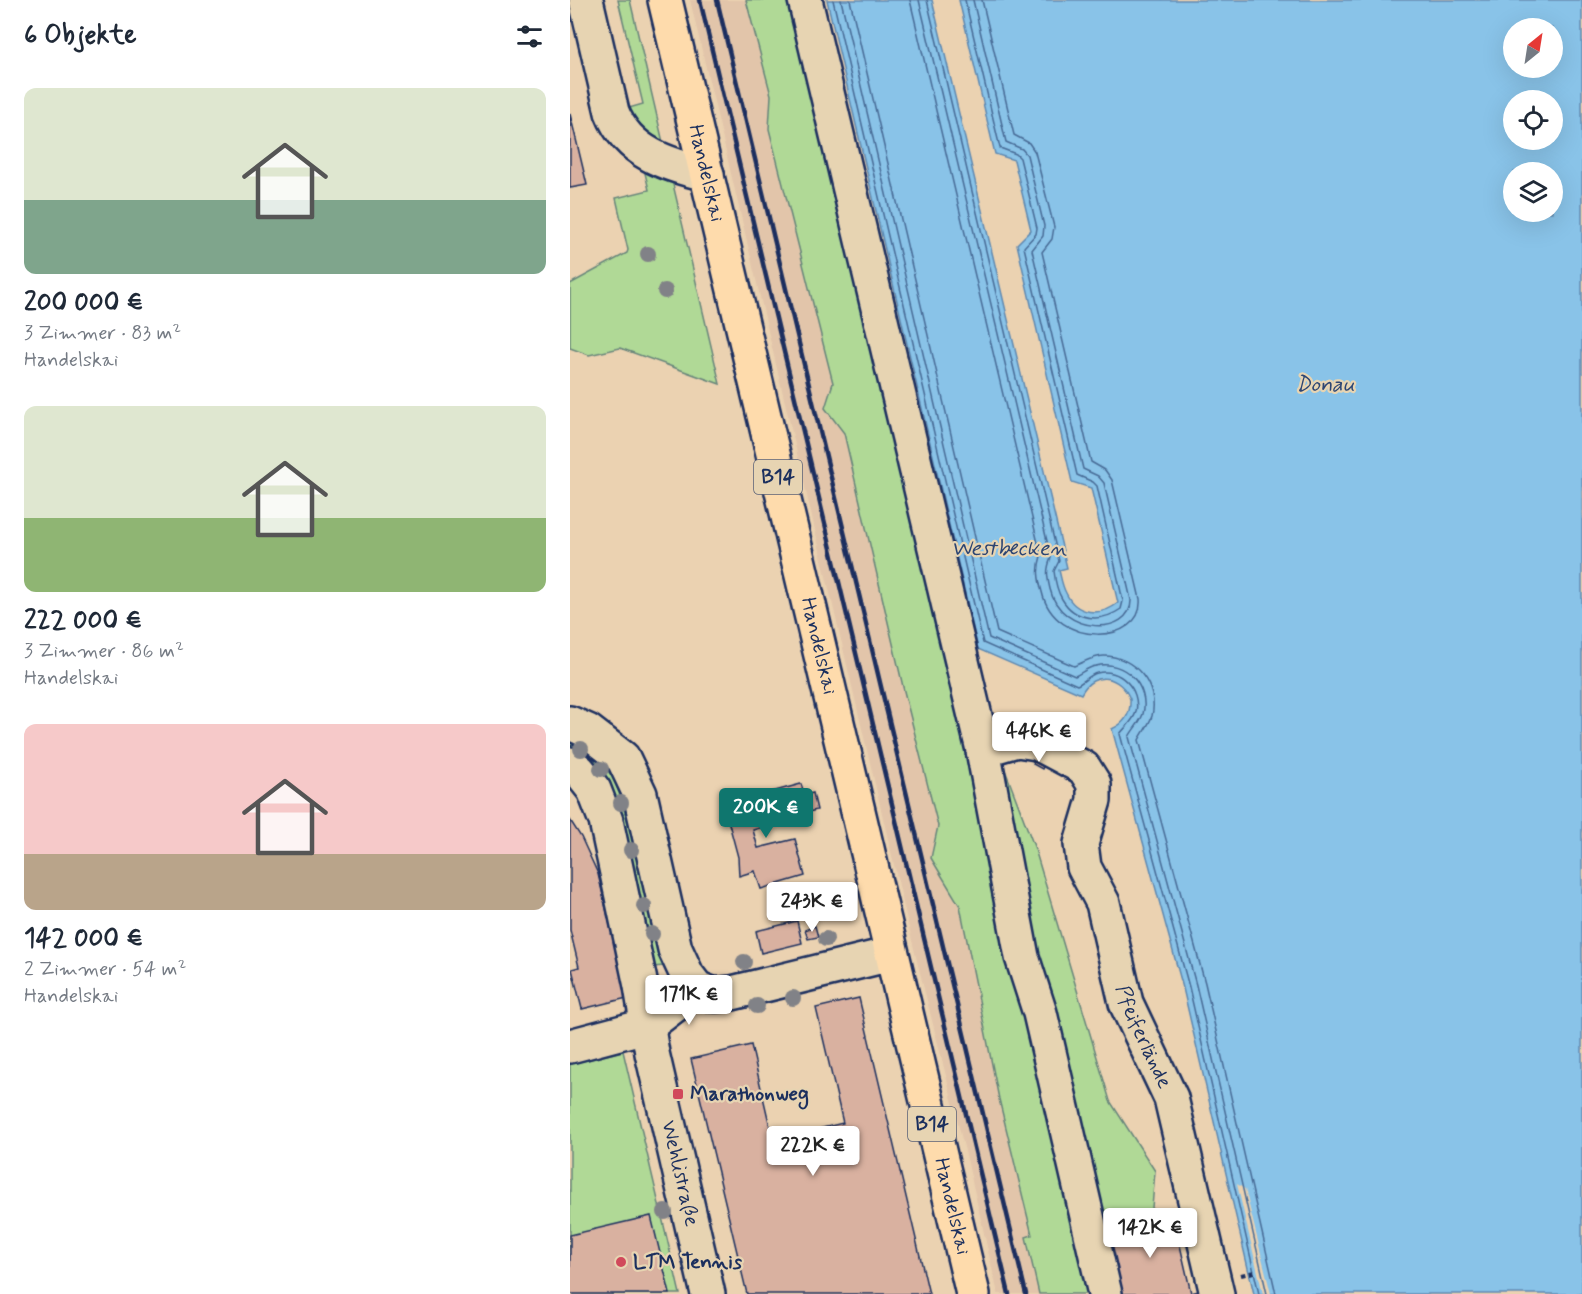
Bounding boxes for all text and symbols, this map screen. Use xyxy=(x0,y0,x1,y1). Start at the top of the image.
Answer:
north arrow xyxy=(1503,18,1563,78)
map controls xyxy=(1503,18,1563,222)
text: 6 Objekte xyxy=(24,19,136,53)
icon: filters xyxy=(513,20,546,53)
button: locate xyxy=(1503,90,1563,150)
street label: Handelskai xyxy=(681,122,731,225)
icon: home xyxy=(231,127,339,235)
button: layers xyxy=(1503,162,1563,222)
text: 200 000 € xyxy=(24,286,143,320)
text: 3 Zimmer · 83 m² xyxy=(24,320,181,347)
text: Handelskai xyxy=(24,347,118,374)
water label: Donau xyxy=(1295,371,1355,399)
icon: home xyxy=(231,445,339,553)
road number: B14 xyxy=(754,460,802,494)
water label: Westbecken xyxy=(951,535,1067,563)
street label: Handelskai xyxy=(794,594,844,698)
text: 222 000 € xyxy=(24,604,142,638)
text: 3 Zimmer · 86 m² xyxy=(24,638,184,665)
text: Handelskai xyxy=(24,665,118,692)
pin: 446K € xyxy=(990,712,1088,763)
text: 446K € xyxy=(1006,718,1072,745)
icon: home xyxy=(231,763,339,871)
pin: 200K € xyxy=(717,788,815,839)
text: 200K € xyxy=(733,794,799,821)
pin: 243K € xyxy=(763,882,861,933)
text: 243K € xyxy=(781,888,843,915)
text: 142 000 € xyxy=(24,922,143,956)
text: 2 Zimmer · 54 m² xyxy=(24,956,186,983)
pin: 171K € xyxy=(640,975,738,1026)
text: 171K € xyxy=(659,981,719,1008)
text: Handelskai xyxy=(24,983,118,1010)
street label: Pfeiferlände xyxy=(1108,983,1179,1093)
place label: Marathonweg xyxy=(690,1080,809,1110)
marker: Marathonweg xyxy=(671,1087,685,1101)
road number: B14 xyxy=(908,1107,956,1141)
street label: Wehlistraße xyxy=(654,1118,706,1229)
pin: 222K € xyxy=(764,1126,862,1177)
text: 222K € xyxy=(781,1132,845,1159)
street label: Handelskai xyxy=(927,1155,977,1258)
pin: 142K € xyxy=(1101,1208,1199,1259)
text: 142K € xyxy=(1117,1214,1183,1241)
place label: LTM Tennis xyxy=(633,1248,743,1276)
marker: LTM Tennis xyxy=(614,1255,628,1269)

